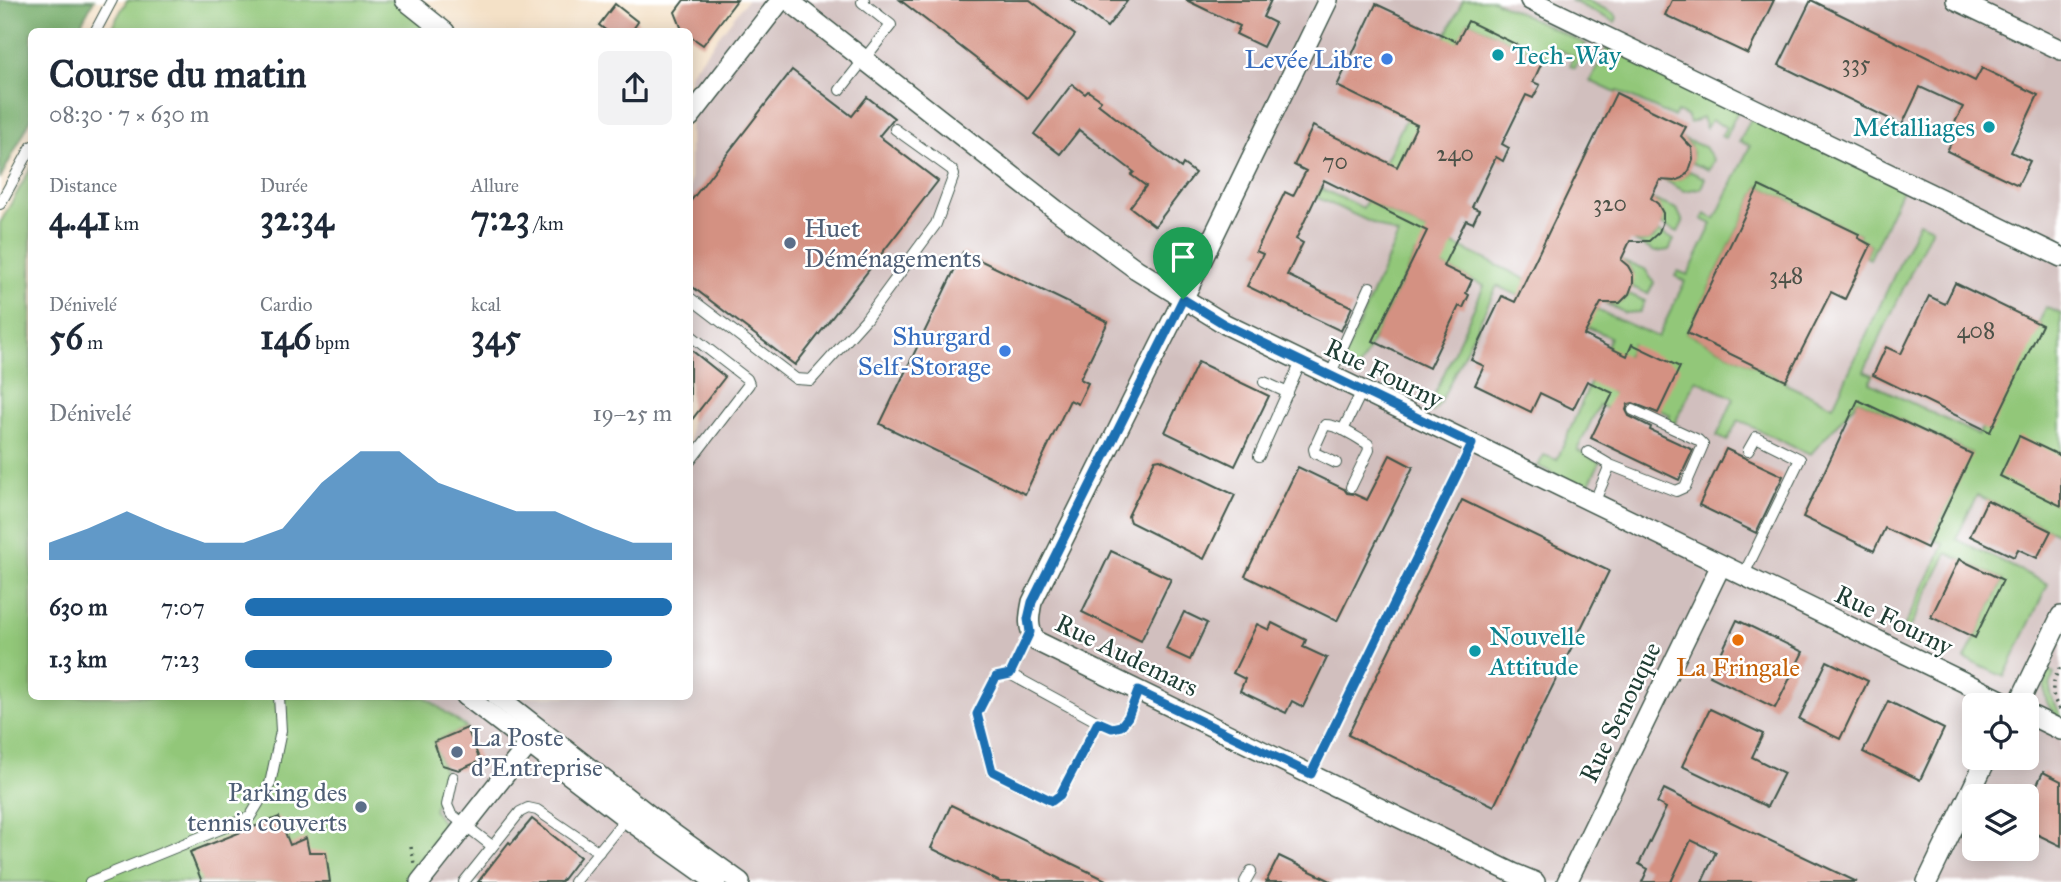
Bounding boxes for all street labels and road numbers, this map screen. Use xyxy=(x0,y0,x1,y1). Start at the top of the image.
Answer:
street label: Rue Fourny xyxy=(1320,331,1449,416)
street label: Rue Fourny xyxy=(1830,578,1959,663)
street label: Rue Audemars xyxy=(1050,607,1204,703)
street label: Rue Senouque xyxy=(1572,636,1668,788)

